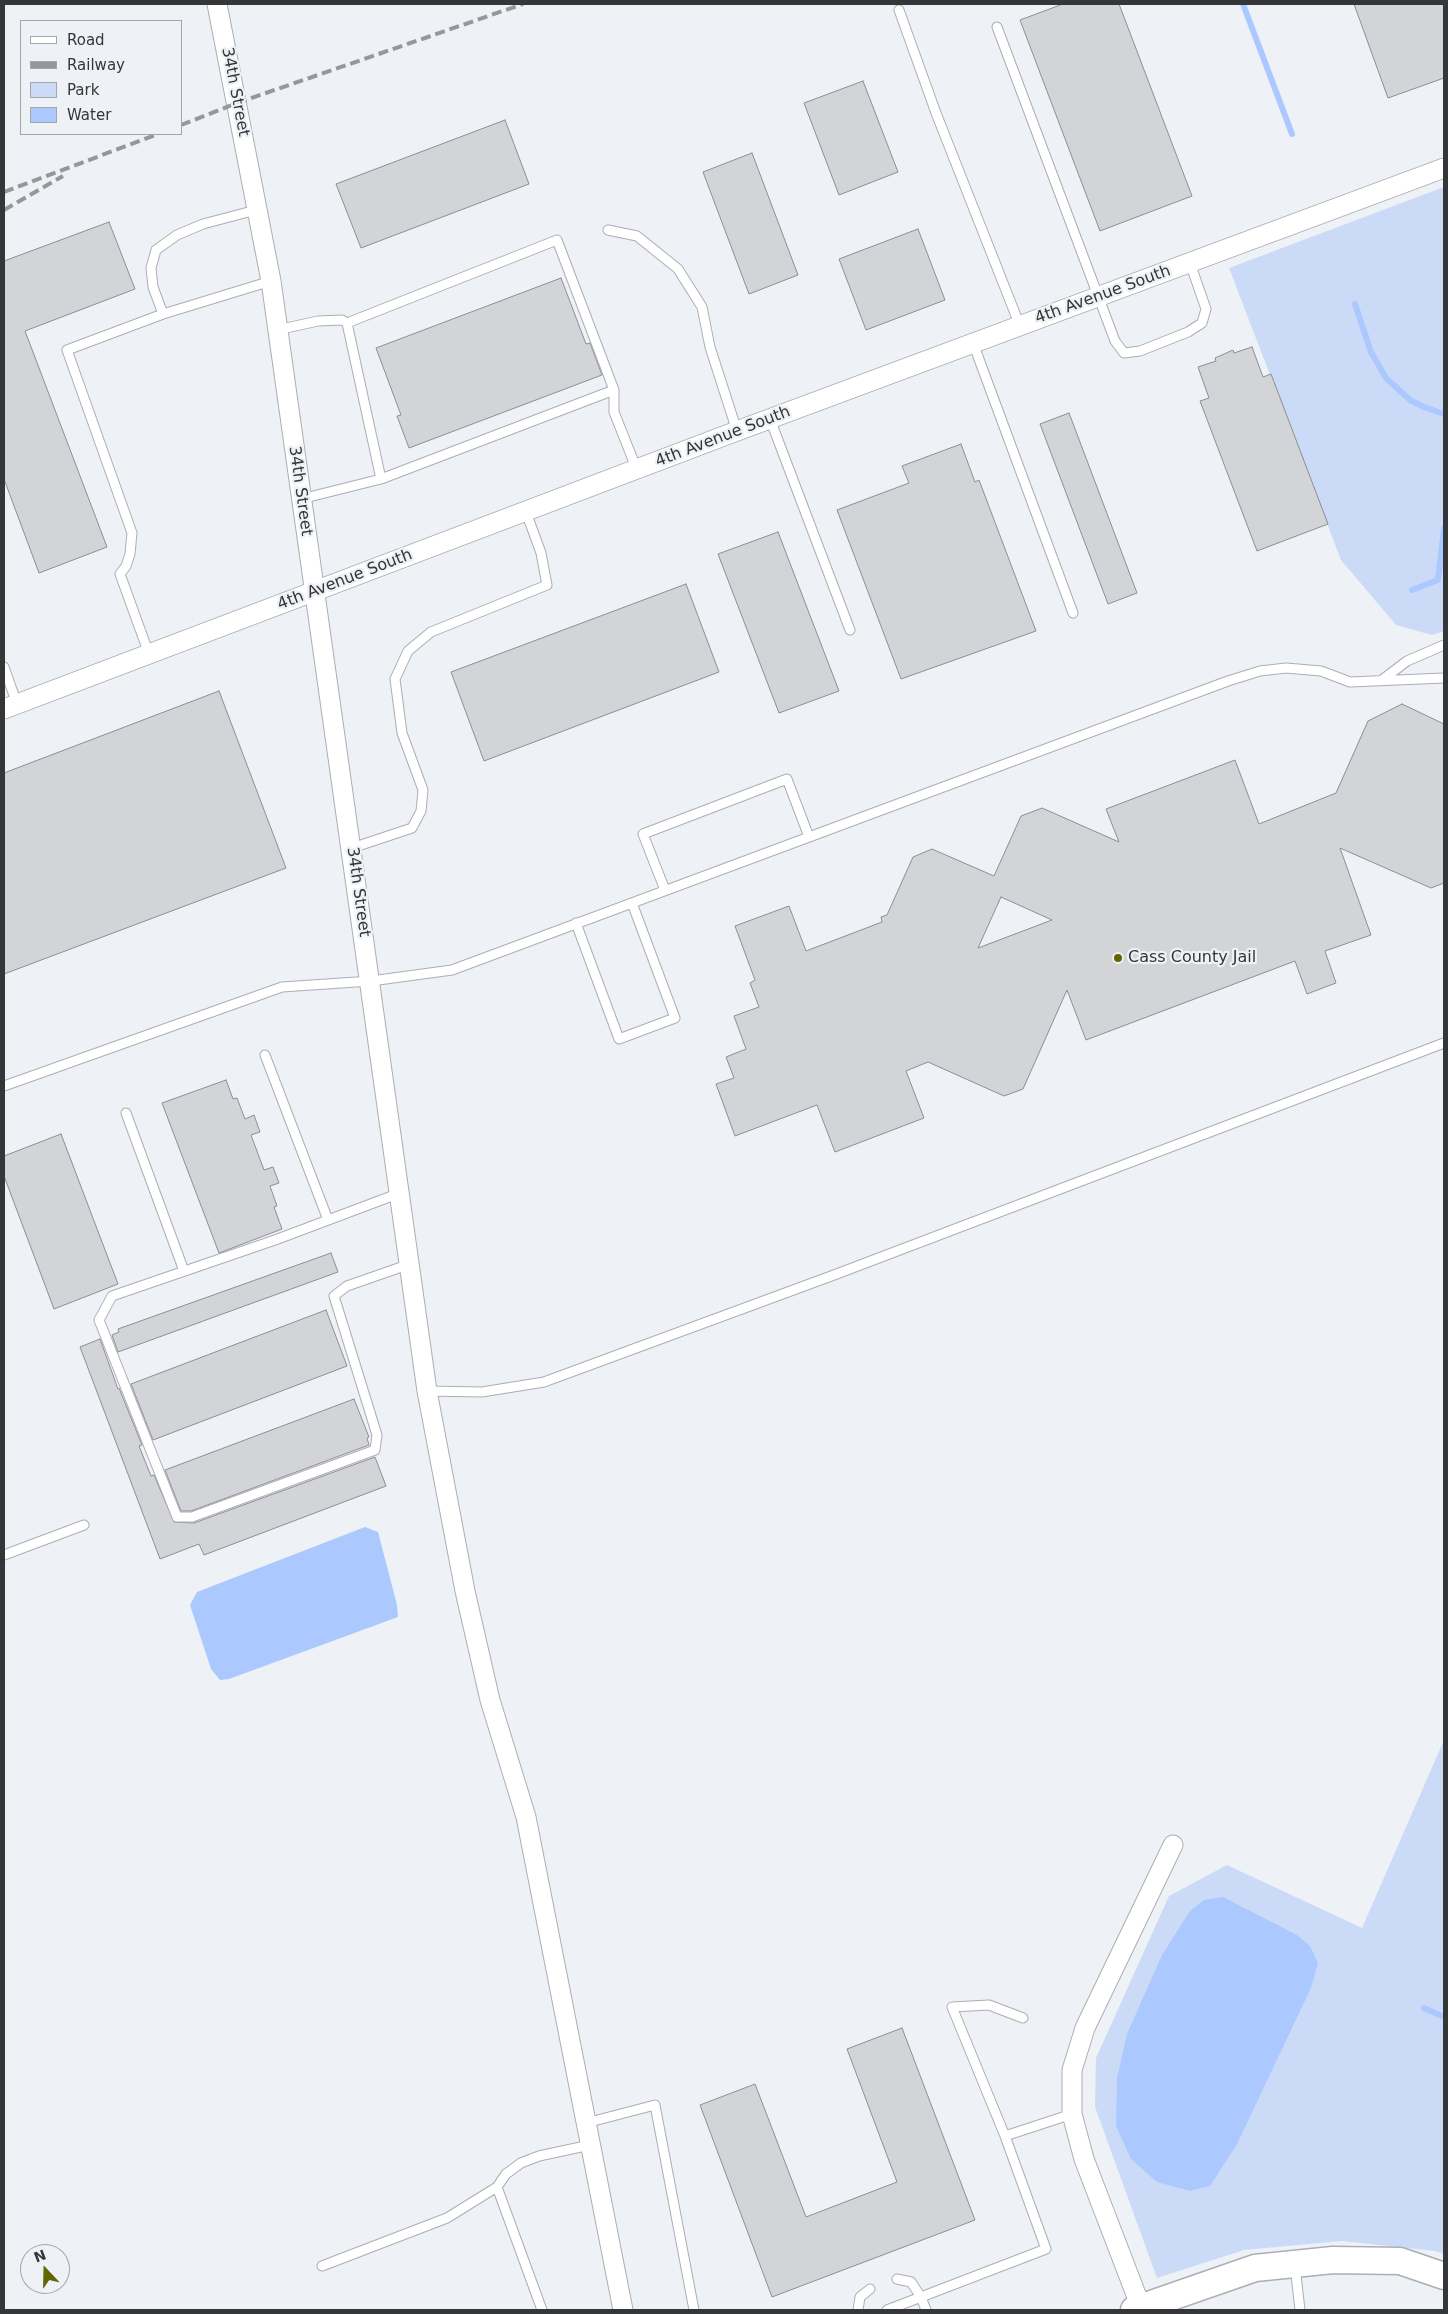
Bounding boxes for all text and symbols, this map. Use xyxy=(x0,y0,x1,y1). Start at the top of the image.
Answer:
legend xyxy=(20,20,182,135)
text: Road xyxy=(67,31,105,49)
street label: 34th Street xyxy=(217,46,253,138)
text: Railway xyxy=(67,56,125,74)
text: Park xyxy=(67,81,99,99)
text: Water xyxy=(67,106,111,124)
street label: 4th Avenue South xyxy=(1033,262,1173,328)
street label: 4th Avenue South xyxy=(653,402,793,472)
street label: 34th Street xyxy=(284,445,316,537)
street label: 4th Avenue South xyxy=(275,545,415,615)
street label: 34th Street xyxy=(342,846,374,938)
place label: Cass County Jail xyxy=(1128,948,1256,968)
marker: Cass County Jail xyxy=(1112,952,1124,964)
north arrow xyxy=(20,2244,70,2294)
text: N xyxy=(32,2246,48,2265)

